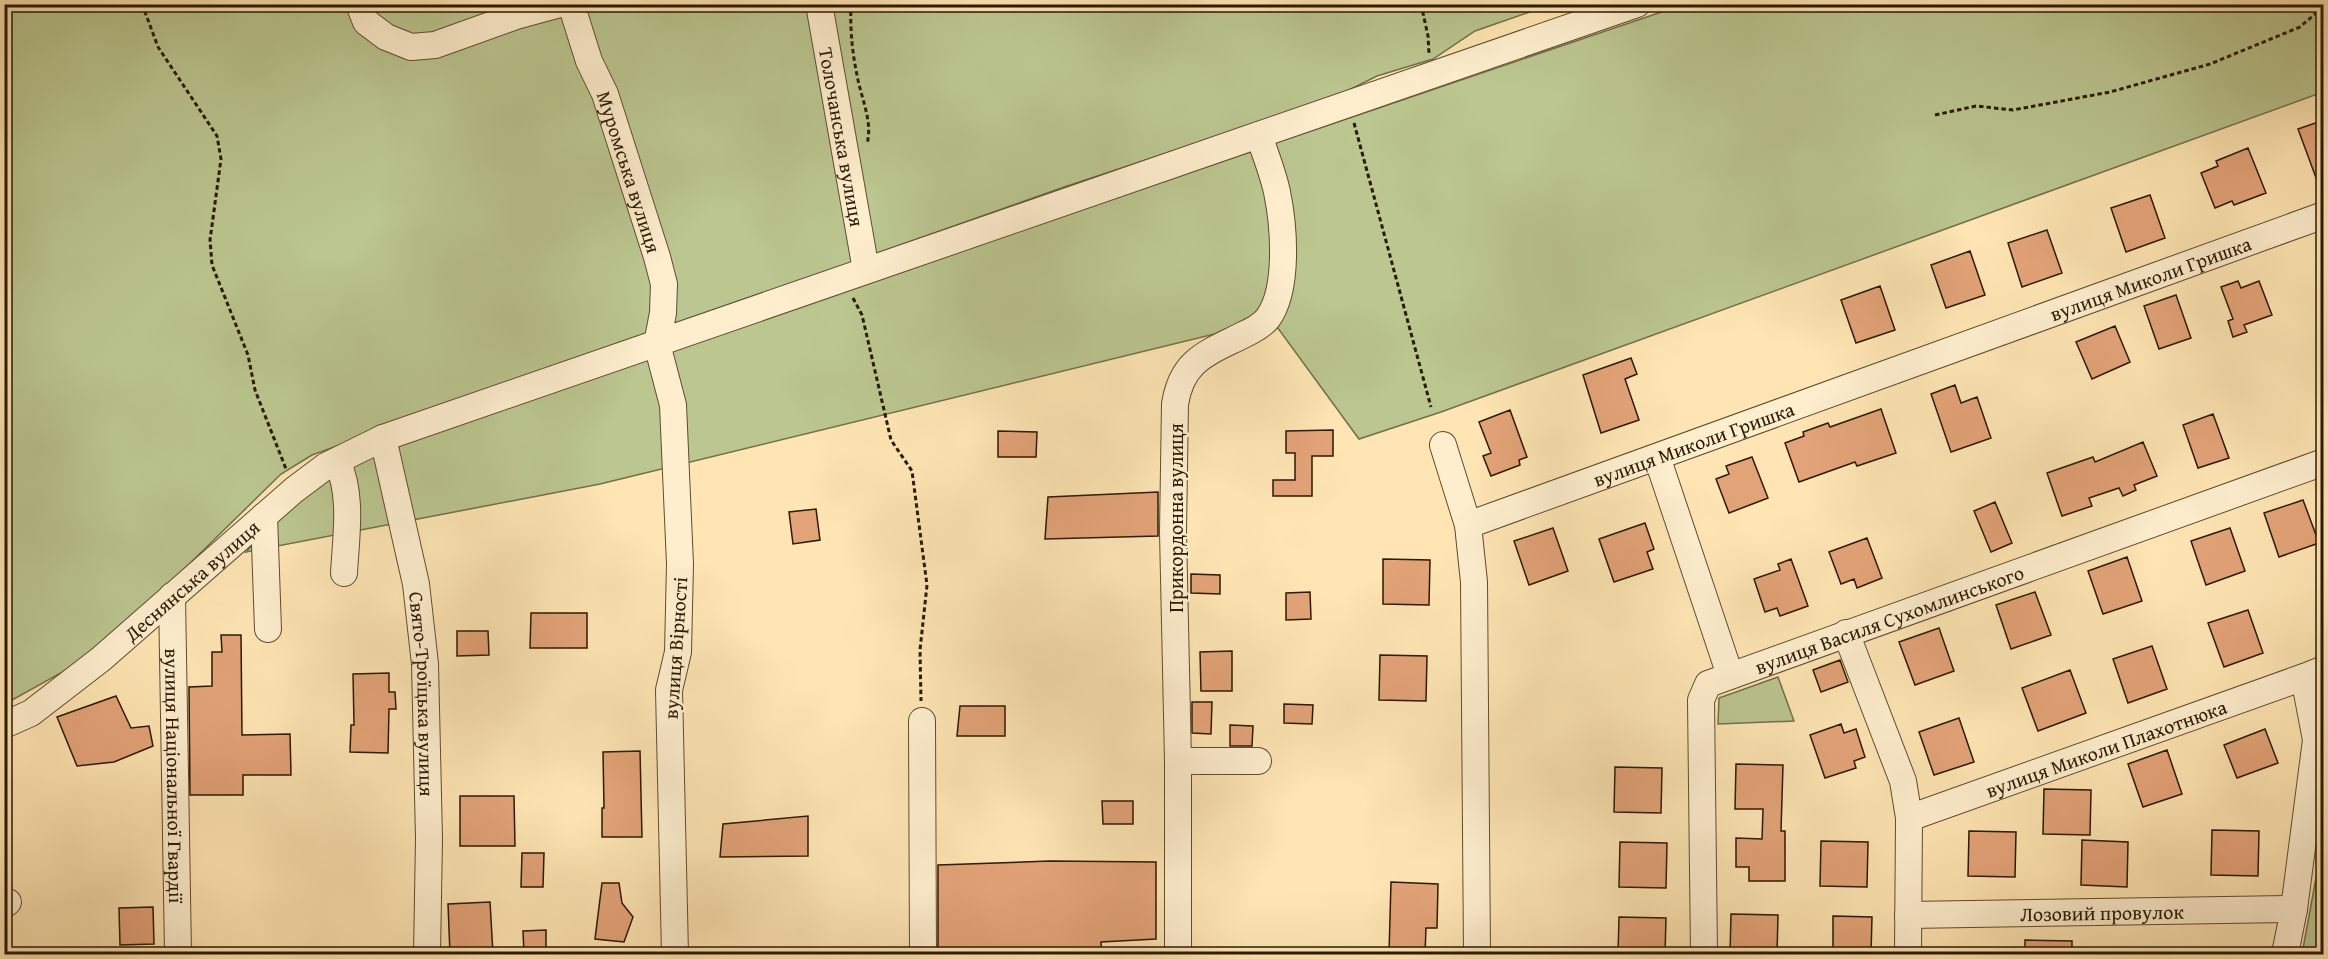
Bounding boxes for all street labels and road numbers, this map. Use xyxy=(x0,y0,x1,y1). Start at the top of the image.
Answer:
street label: Толочанська вулиця xyxy=(812,45,873,229)
street label: Муромська вулиця xyxy=(590,87,669,256)
street label: вулиця Миколи Гришка xyxy=(2046,228,2255,328)
street label: вулиця Миколи Гришка xyxy=(1589,394,1798,493)
street label: Прикордонна вулиця xyxy=(1161,423,1190,613)
street label: Деснянська вулиця xyxy=(116,512,265,648)
street label: вулиця Василя Сухомлинського xyxy=(1751,557,2028,681)
street label: вулиця Вірності xyxy=(656,576,694,720)
street label: Свято-Троїцька вулиця xyxy=(402,590,443,797)
street label: вулиця Національної Гвардії xyxy=(158,648,192,904)
street label: вулиця Миколи Плахотнюка xyxy=(1981,691,2231,804)
street label: Лозовий провулок xyxy=(2020,896,2185,928)

